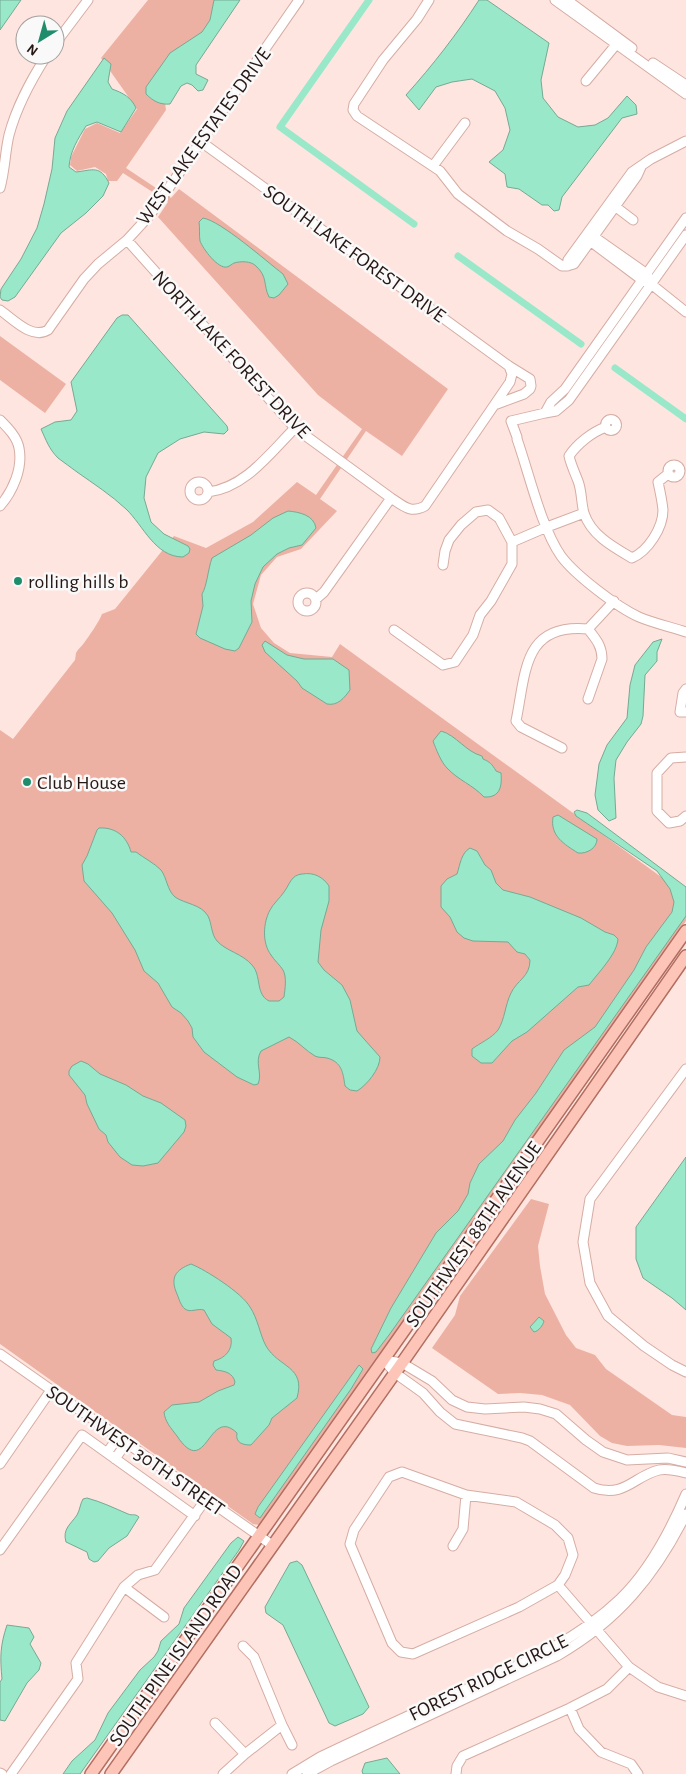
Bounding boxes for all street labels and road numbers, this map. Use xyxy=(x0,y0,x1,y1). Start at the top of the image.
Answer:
street label: WEST LAKE ESTATES DRIVE xyxy=(133,44,275,229)
street label: SOUTH LAKE FOREST DRIVE xyxy=(260,181,449,327)
street label: NORTH LAKE FOREST DRIVE xyxy=(149,267,314,443)
street label: SOUTHWEST 88TH AVENUE xyxy=(402,1138,546,1331)
street label: SOUTHWEST 30TH STREET xyxy=(43,1382,228,1520)
street label: SOUTH PINE ISLAND ROAD xyxy=(106,1561,246,1750)
street label: FOREST RIDGE CIRCLE xyxy=(406,1631,571,1725)

